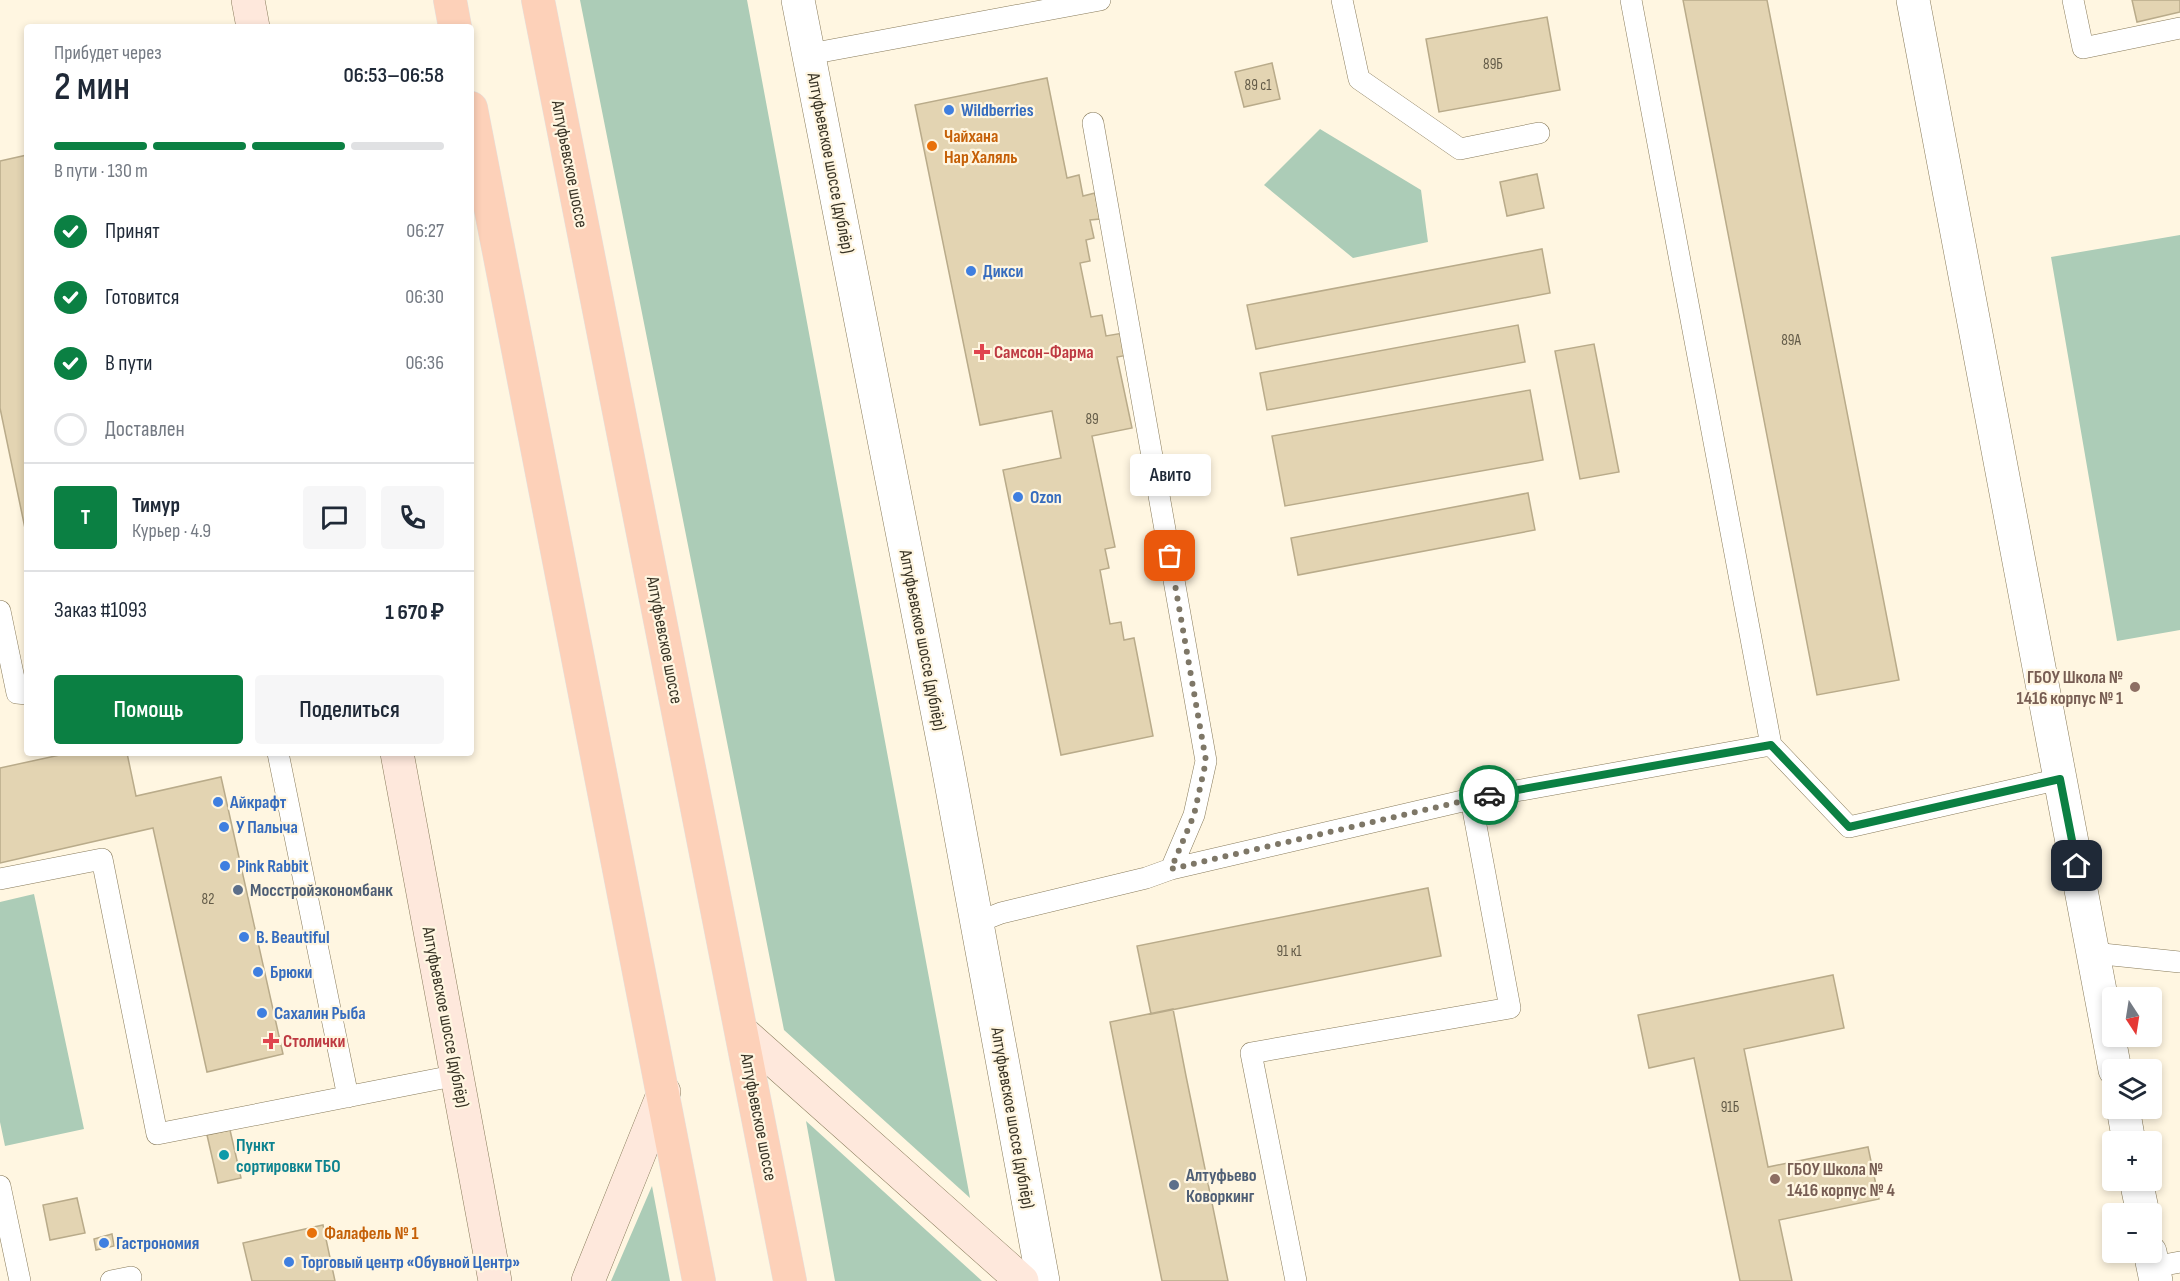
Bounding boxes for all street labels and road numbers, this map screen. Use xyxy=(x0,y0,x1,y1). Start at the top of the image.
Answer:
street label: Алтуфьевское шоссе (дублёр) xyxy=(802,70,858,255)
street label: Алтуфьевское шоссе xyxy=(547,98,592,230)
street label: Алтуфьевское шоссе (дублёр) xyxy=(894,547,950,732)
street label: Алтуфьевское шоссе xyxy=(642,574,687,706)
street label: Алтуфьевское шоссе (дублёр) xyxy=(417,924,473,1109)
street label: Алтуфьевское шоссе (дублёр) xyxy=(986,1025,1039,1210)
street label: Алтуфьевское шоссе xyxy=(736,1051,781,1183)

